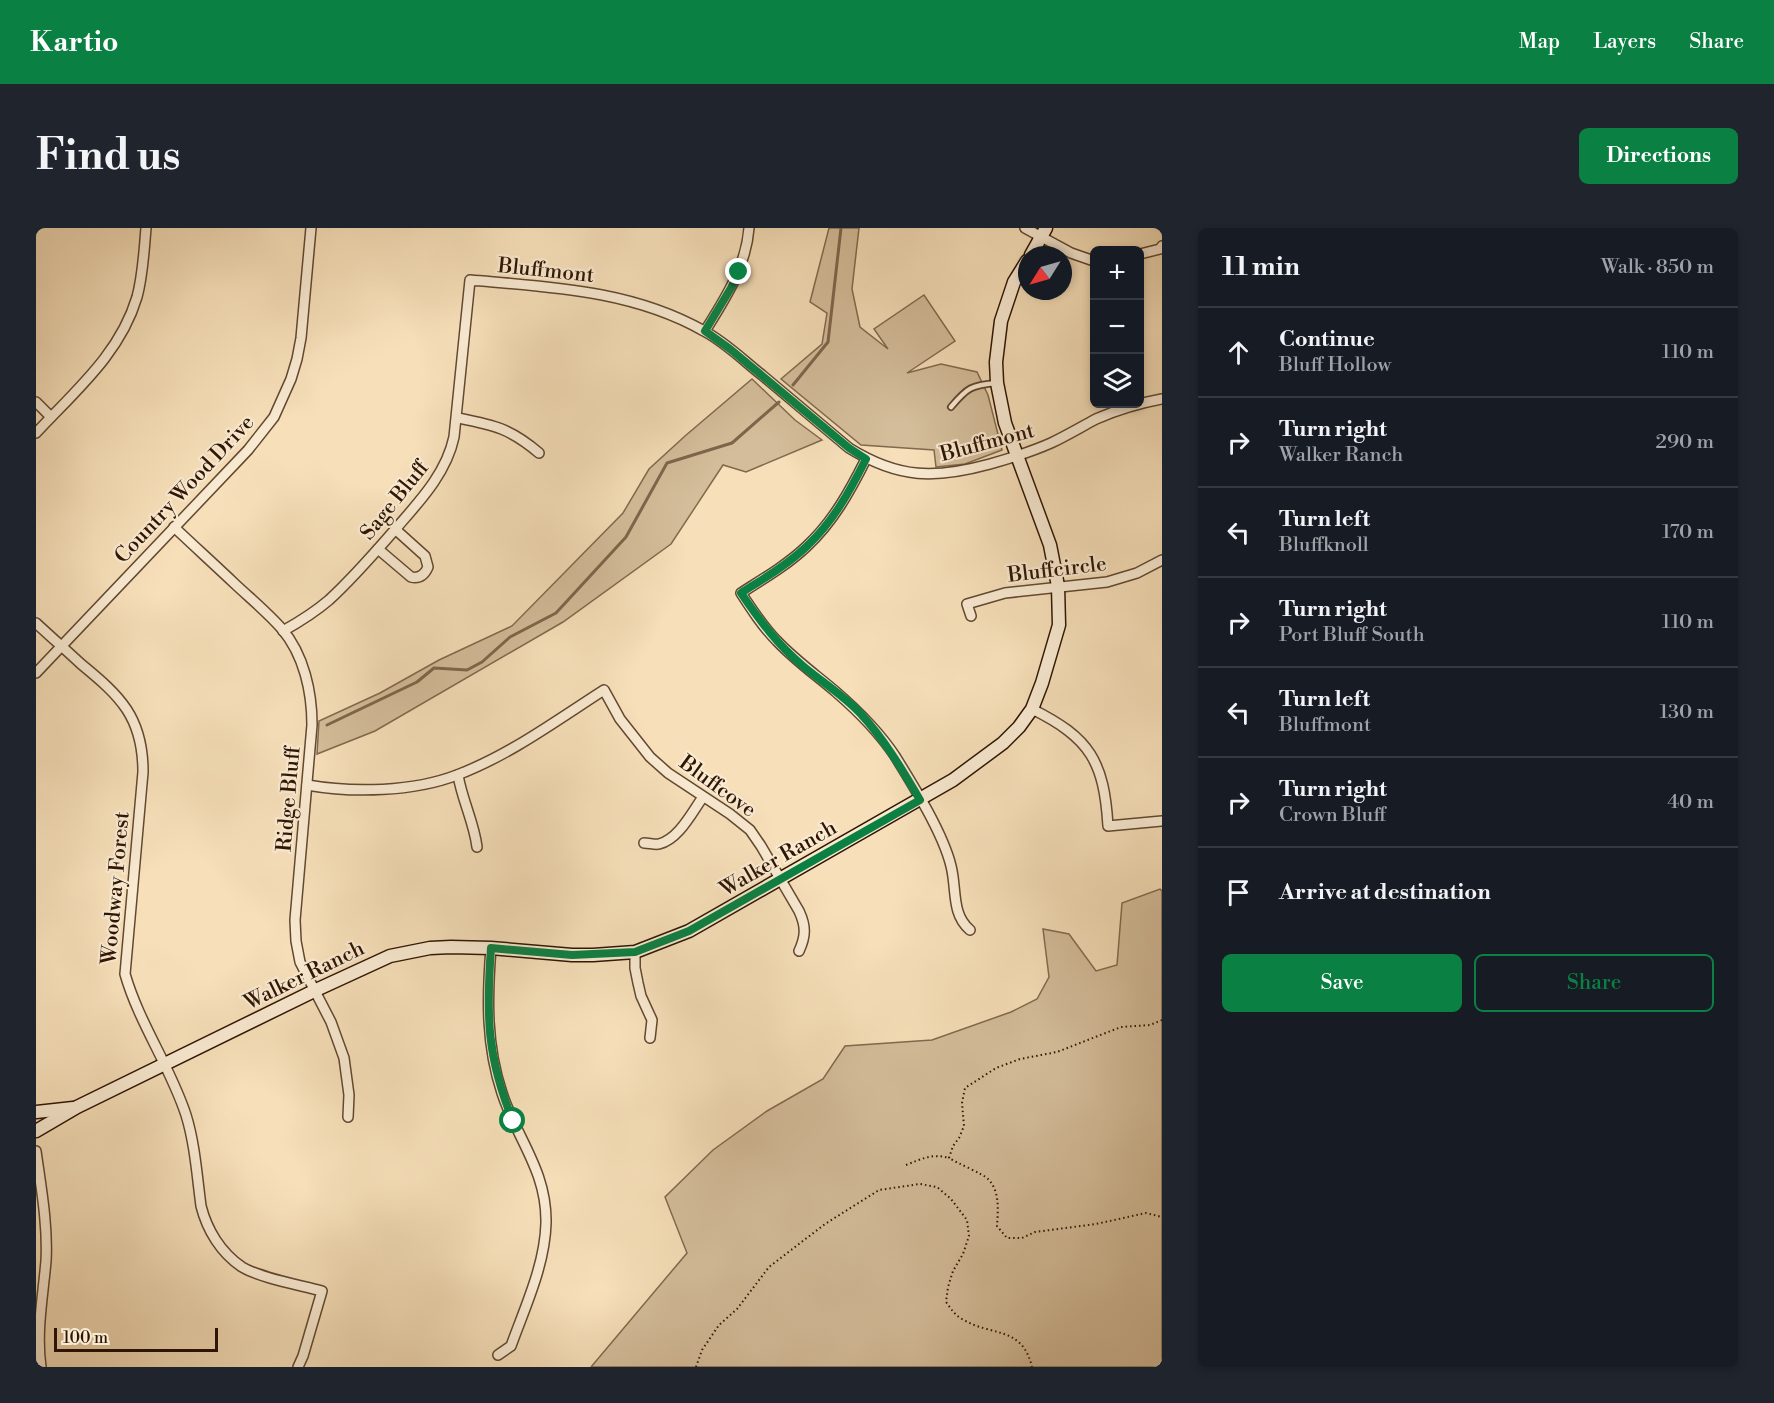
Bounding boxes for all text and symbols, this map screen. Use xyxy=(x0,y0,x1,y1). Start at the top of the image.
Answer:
text: Kartio xyxy=(30,25,119,60)
text: Map xyxy=(1519,29,1560,55)
text: Layers xyxy=(1593,29,1656,55)
text: Share xyxy=(1689,29,1744,55)
button: Directions xyxy=(1579,128,1738,184)
text: Find us xyxy=(36,130,180,183)
north arrow xyxy=(1018,246,1072,300)
map controls xyxy=(1090,246,1144,408)
button: + xyxy=(1090,246,1144,300)
text: 11 min xyxy=(1222,251,1300,283)
street label: Bluffmont xyxy=(495,253,596,289)
text: Walk · 850 m xyxy=(1601,255,1714,280)
route end xyxy=(725,258,751,284)
button: − xyxy=(1090,300,1144,354)
text: Continue xyxy=(1279,326,1375,353)
icon: ahead xyxy=(1222,336,1255,369)
text: 110 m xyxy=(1662,340,1714,365)
text: Bluff Hollow xyxy=(1279,353,1391,378)
button: layers xyxy=(1090,354,1144,408)
street label: Country Wood Drive xyxy=(109,410,260,569)
text: Turn right xyxy=(1279,416,1387,443)
street label: Bluffmont xyxy=(936,418,1038,468)
icon: right xyxy=(1222,426,1255,459)
text: 290 m xyxy=(1656,430,1714,455)
text: Walker Ranch xyxy=(1279,443,1403,468)
street label: Sage Bluff xyxy=(355,455,436,546)
text: Turn left xyxy=(1279,506,1370,533)
icon: left xyxy=(1222,516,1255,549)
text: 170 m xyxy=(1662,520,1714,545)
text: Bluffknoll xyxy=(1279,533,1369,558)
street label: Bluffcircle xyxy=(1005,551,1108,589)
text: Turn right xyxy=(1279,596,1387,623)
icon: right xyxy=(1222,606,1255,639)
text: 110 m xyxy=(1662,610,1714,635)
text: Port Bluff South xyxy=(1279,623,1425,648)
text: Turn left xyxy=(1279,686,1370,713)
icon: left xyxy=(1222,696,1255,729)
text: 130 m xyxy=(1659,700,1714,725)
text: Bluffmont xyxy=(1279,713,1371,738)
street label: Ridge Bluff xyxy=(271,744,307,853)
street label: Bluffcove xyxy=(673,750,761,823)
text: Turn right xyxy=(1279,776,1387,803)
icon: right xyxy=(1222,786,1255,819)
text: 40 m xyxy=(1667,790,1714,815)
text: Crown Bluff xyxy=(1279,803,1386,828)
street label: Woodway Forest xyxy=(96,810,136,967)
street label: Walker Ranch xyxy=(715,815,842,903)
icon: arrive xyxy=(1222,876,1255,909)
text: Arrive at destination xyxy=(1279,879,1491,906)
street label: Walker Ranch xyxy=(239,935,369,1017)
button: Save xyxy=(1222,954,1462,1012)
button: Share xyxy=(1474,954,1714,1012)
route start xyxy=(499,1107,525,1133)
scale bar xyxy=(54,1325,218,1352)
text: 100 m xyxy=(63,1328,108,1348)

